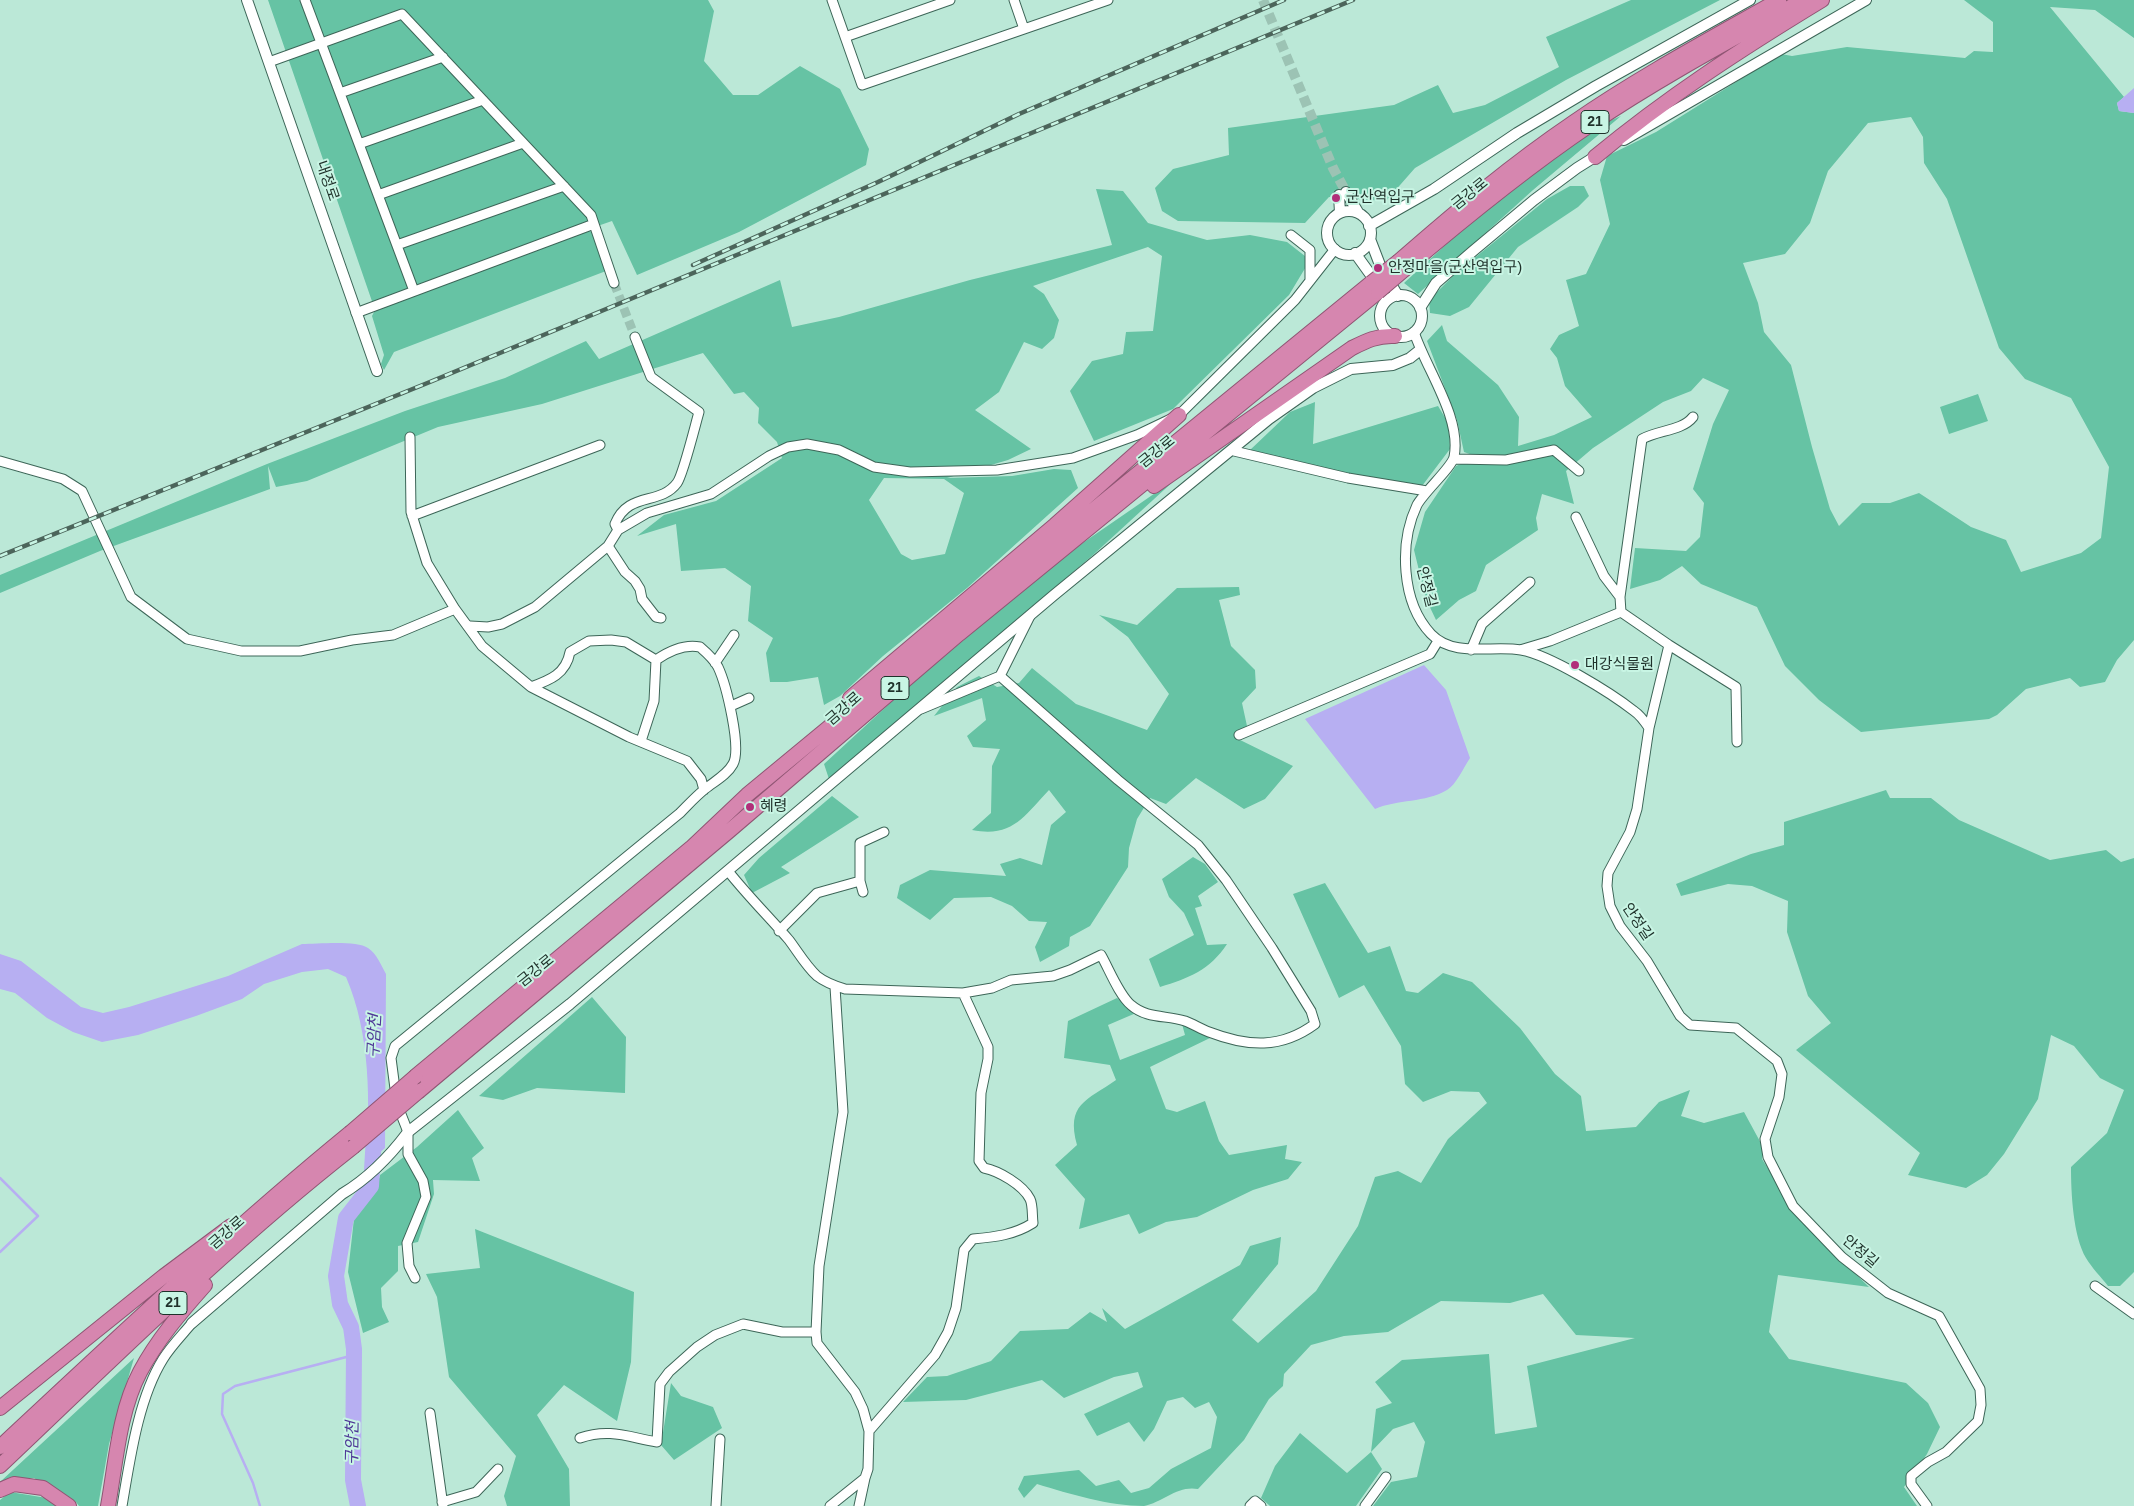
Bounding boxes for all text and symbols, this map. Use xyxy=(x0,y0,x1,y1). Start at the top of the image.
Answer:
road number: 21 xyxy=(1581,110,1609,134)
street label: 내정로 xyxy=(312,158,342,204)
street label: 금강로 xyxy=(1448,174,1492,214)
place label: 군산역입구 xyxy=(1346,189,1415,207)
marker: 군산역입구 xyxy=(1330,192,1342,204)
place label: 안정마을(군산역입구) xyxy=(1388,259,1522,277)
marker: 안정마을(군산역입구) xyxy=(1372,262,1384,274)
street label: 금강로 xyxy=(1135,432,1179,472)
street label: 안정길 xyxy=(1412,565,1440,609)
place label: 대강식물원 xyxy=(1585,656,1654,674)
marker: 대강식물원 xyxy=(1569,659,1581,671)
road number: 21 xyxy=(881,676,909,700)
street label: 금강로 xyxy=(822,689,866,729)
place label: 혜령 xyxy=(760,798,788,816)
marker: 혜령 xyxy=(744,801,756,813)
street label: 안정길 xyxy=(1618,900,1656,944)
street label: 금강로 xyxy=(514,951,558,991)
water label: 구암천 xyxy=(364,1013,386,1059)
street label: 금강로 xyxy=(205,1213,249,1253)
street label: 안정길 xyxy=(1838,1232,1882,1272)
road number: 21 xyxy=(159,1292,187,1315)
water label: 구암천 xyxy=(343,1421,363,1465)

